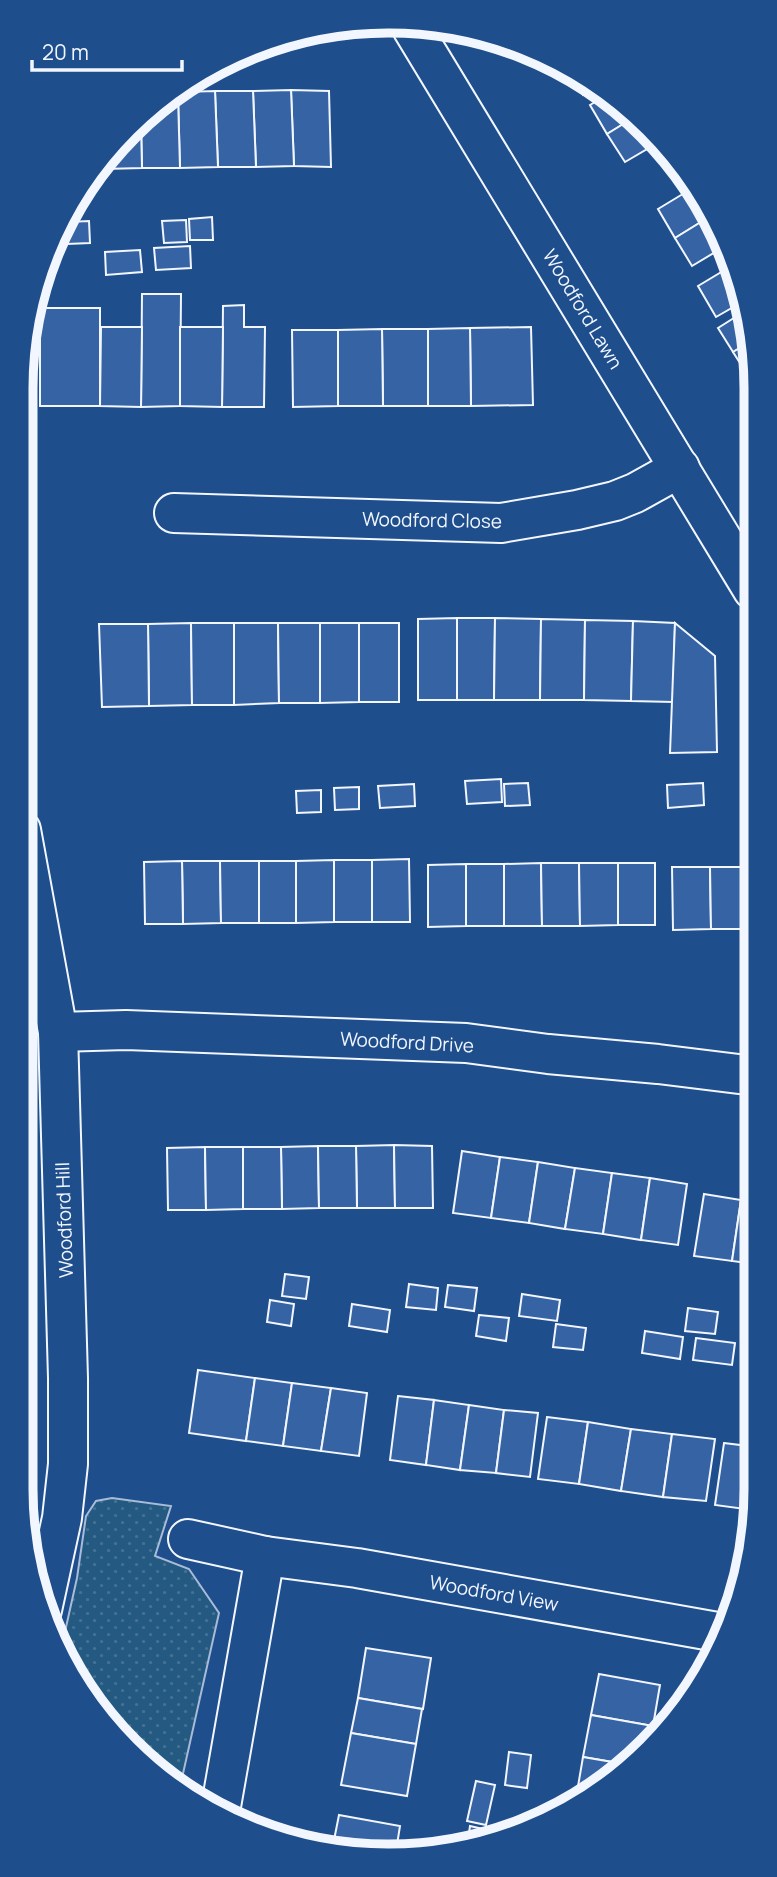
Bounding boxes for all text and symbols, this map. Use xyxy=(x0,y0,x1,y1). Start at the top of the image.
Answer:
scale bar xyxy=(32,28,182,72)
text: 20 m xyxy=(42,38,89,66)
street label: Woodford Lawn xyxy=(537,244,629,374)
street label: Woodford Close xyxy=(362,506,502,534)
street label: Woodford Drive xyxy=(339,1026,475,1058)
street label: Woodford Hill xyxy=(49,1162,79,1278)
street label: Woodford View xyxy=(427,1569,561,1617)

